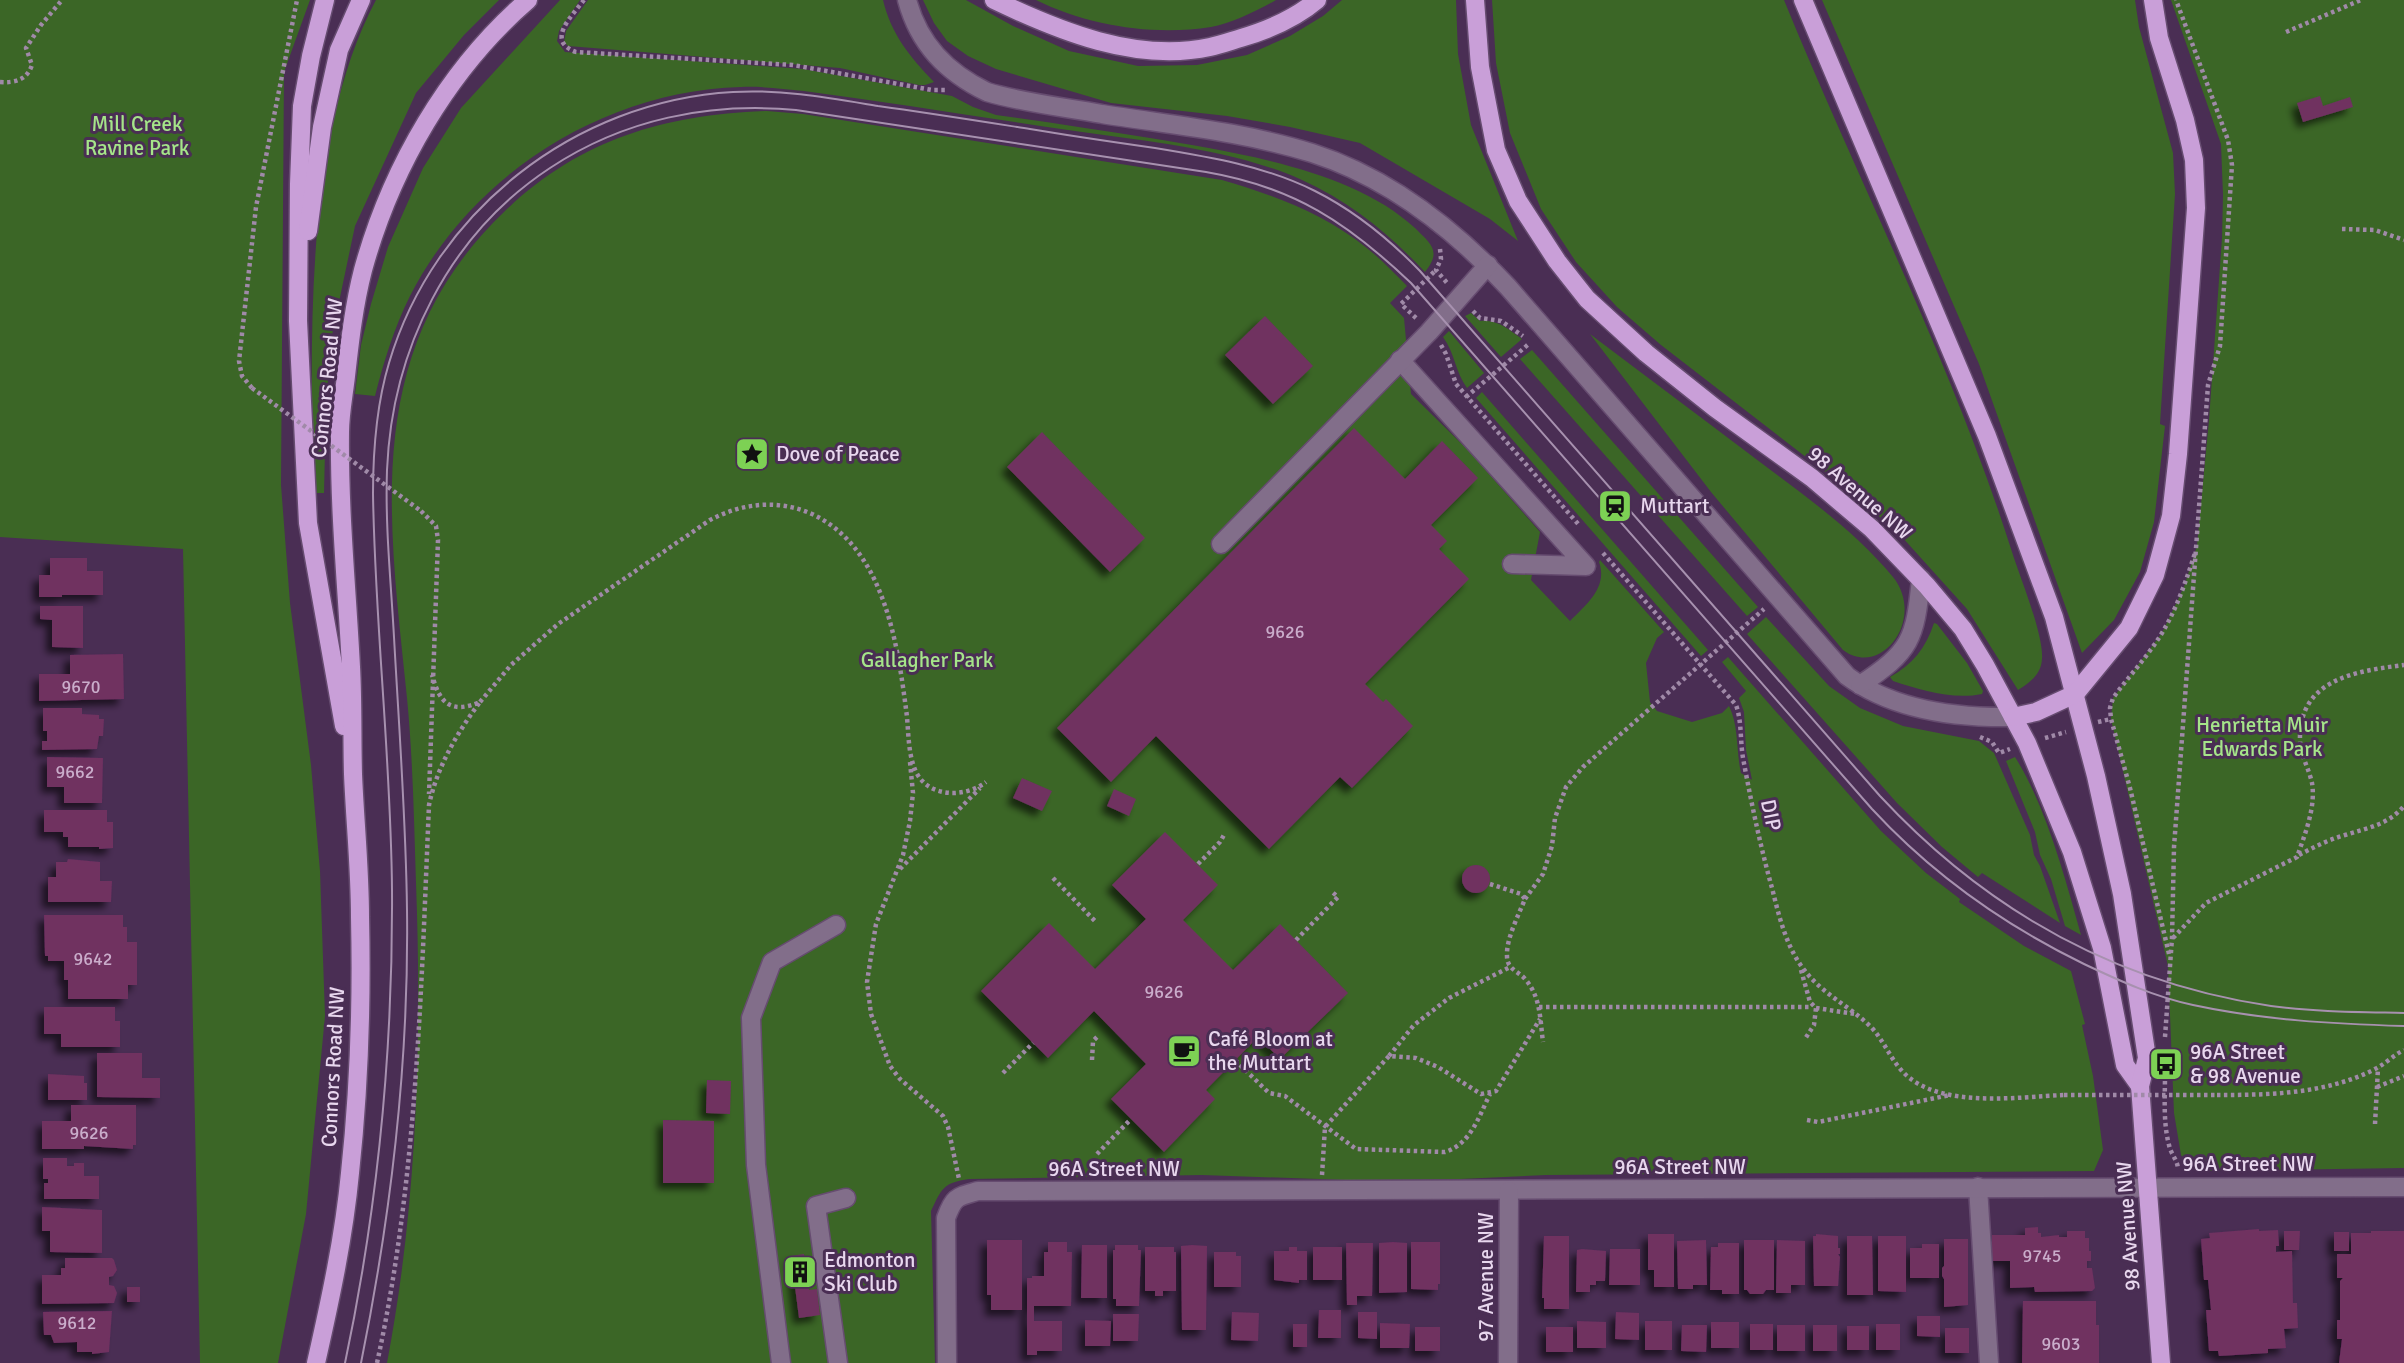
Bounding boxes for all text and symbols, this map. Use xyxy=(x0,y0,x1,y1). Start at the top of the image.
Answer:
park label: Mill Creek Ravine Park xyxy=(85,111,190,161)
street label: Connors Road NW xyxy=(306,297,348,459)
place icon: Dove of Peace xyxy=(733,435,771,473)
place label: Dove of Peace xyxy=(776,441,900,467)
street label: 98 Avenue NW xyxy=(1803,441,1918,545)
station icon: Muttart xyxy=(1596,487,1634,525)
place label: Muttart xyxy=(1640,493,1709,519)
house number: 9626 xyxy=(1266,621,1304,643)
park label: Gallagher Park xyxy=(861,647,994,673)
house number: 9670 xyxy=(62,676,100,698)
park label: Henrietta Muir Edwards Park xyxy=(2196,712,2328,762)
house number: 9662 xyxy=(56,761,94,783)
street label: DIP xyxy=(1755,797,1787,833)
house number: 9642 xyxy=(74,948,112,970)
house number: 9626 xyxy=(1145,981,1183,1003)
street label: Connors Road NW xyxy=(316,986,350,1148)
place label: Café Bloom at the Muttart xyxy=(1208,1026,1333,1076)
cafe icon: Café Bloom at the Muttart xyxy=(1165,1032,1203,1070)
place label: 96A Street & 98 Avenue xyxy=(2190,1039,2301,1089)
bus stop icon: 96A Street & 98 Avenue xyxy=(2147,1045,2185,1083)
house number: 9626 xyxy=(70,1122,108,1144)
street label: 96A Street NW xyxy=(2182,1151,2314,1177)
street label: 96A Street NW xyxy=(1614,1154,1746,1180)
street label: 96A Street NW xyxy=(1048,1156,1180,1182)
street label: 98 Avenue NW xyxy=(2110,1160,2145,1292)
street label: 97 Avenue NW xyxy=(1473,1212,1499,1342)
house number: 9745 xyxy=(2023,1245,2061,1267)
place label: Edmonton Ski Club xyxy=(824,1247,915,1297)
building icon: Edmonton Ski Club xyxy=(781,1253,819,1291)
house number: 9612 xyxy=(58,1312,96,1334)
house number: 9603 xyxy=(2042,1333,2080,1355)

